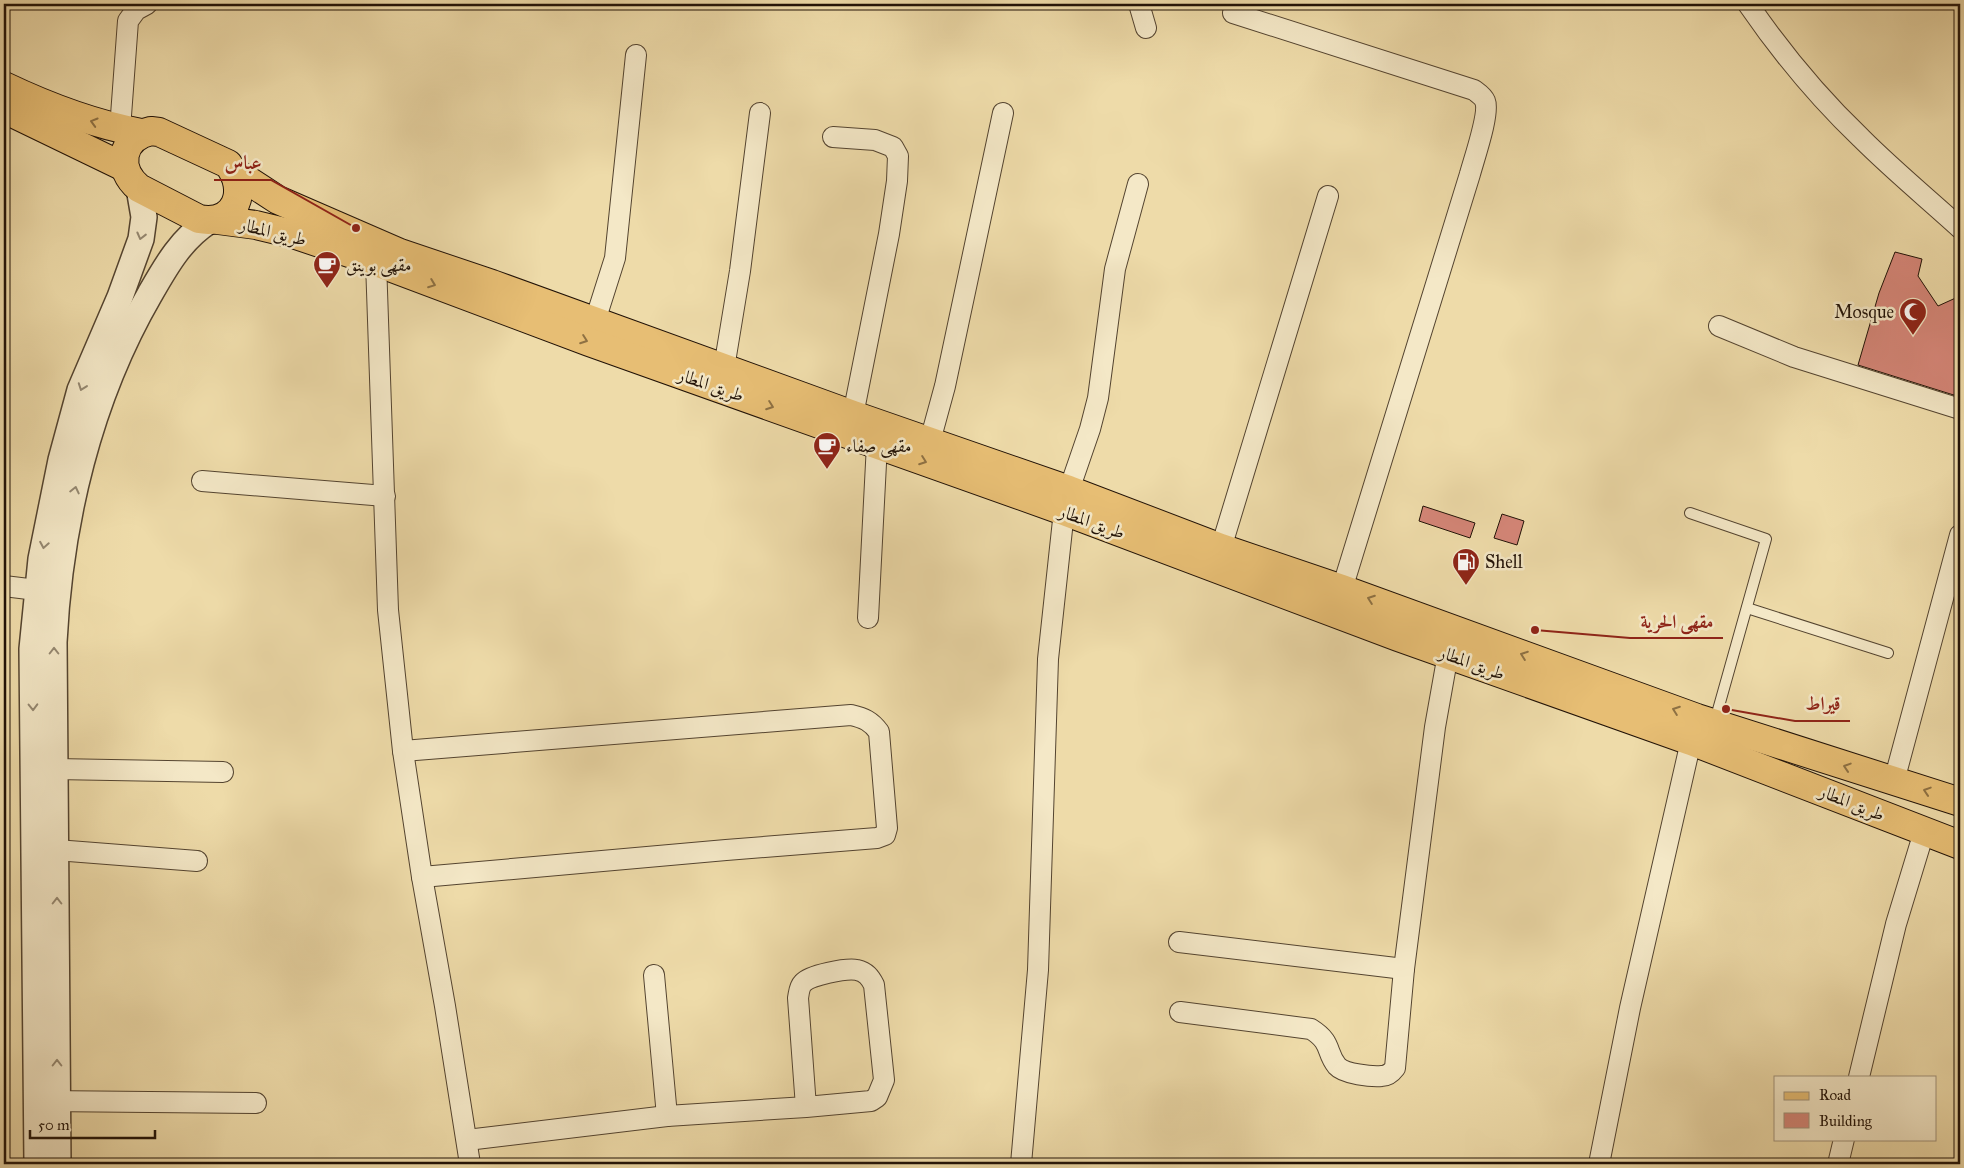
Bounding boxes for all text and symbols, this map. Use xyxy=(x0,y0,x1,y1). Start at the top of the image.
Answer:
one-way arrow xyxy=(90,118,98,128)
callout: عباس xyxy=(214,146,271,180)
text: عباس xyxy=(225,151,261,174)
street label: طريق المطار xyxy=(235,213,309,252)
one-way arrow xyxy=(136,232,147,241)
cafe icon: مقهى بوينق xyxy=(312,250,342,289)
place label: مقهى بوينق xyxy=(346,254,412,277)
one-way arrow xyxy=(427,278,435,288)
mosque icon: Mosque xyxy=(1898,297,1928,336)
place label: Mosque xyxy=(1834,301,1894,324)
one-way arrow xyxy=(579,334,588,344)
street label: طريق المطار xyxy=(673,363,747,407)
one-way arrow xyxy=(77,382,87,391)
one-way arrow xyxy=(765,400,774,410)
cafe icon: مقهى صفاء xyxy=(812,431,842,470)
place label: مقهى صفاء xyxy=(846,435,912,458)
one-way arrow xyxy=(918,455,927,465)
one-way arrow xyxy=(69,485,80,494)
street label: طريق المطار xyxy=(1054,499,1128,545)
one-way arrow xyxy=(39,541,49,549)
fuel station icon: Shell xyxy=(1451,547,1481,586)
place label: Shell xyxy=(1485,551,1523,573)
one-way arrow xyxy=(1367,595,1376,605)
callout: مقهى الحرية xyxy=(1630,604,1723,638)
text: مقهى الحرية xyxy=(1641,610,1713,635)
street label: طريق المطار xyxy=(1434,640,1508,686)
one-way arrow xyxy=(49,646,59,654)
one-way arrow xyxy=(1520,651,1528,661)
callout: قيراط xyxy=(1795,687,1850,721)
text: قيراط xyxy=(1805,692,1841,715)
one-way arrow xyxy=(28,704,38,711)
one-way arrow xyxy=(1673,706,1681,716)
one-way arrow xyxy=(1844,762,1852,772)
street label: طريق المطار xyxy=(1814,779,1888,827)
one-way arrow xyxy=(1923,787,1932,797)
one-way arrow xyxy=(51,896,62,904)
one-way arrow xyxy=(52,1059,63,1067)
legend xyxy=(1774,1076,1936,1140)
text: Road xyxy=(1819,1086,1851,1104)
scale bar xyxy=(30,1108,155,1140)
text: Building xyxy=(1819,1112,1873,1130)
text: 50 m xyxy=(38,1116,70,1134)

